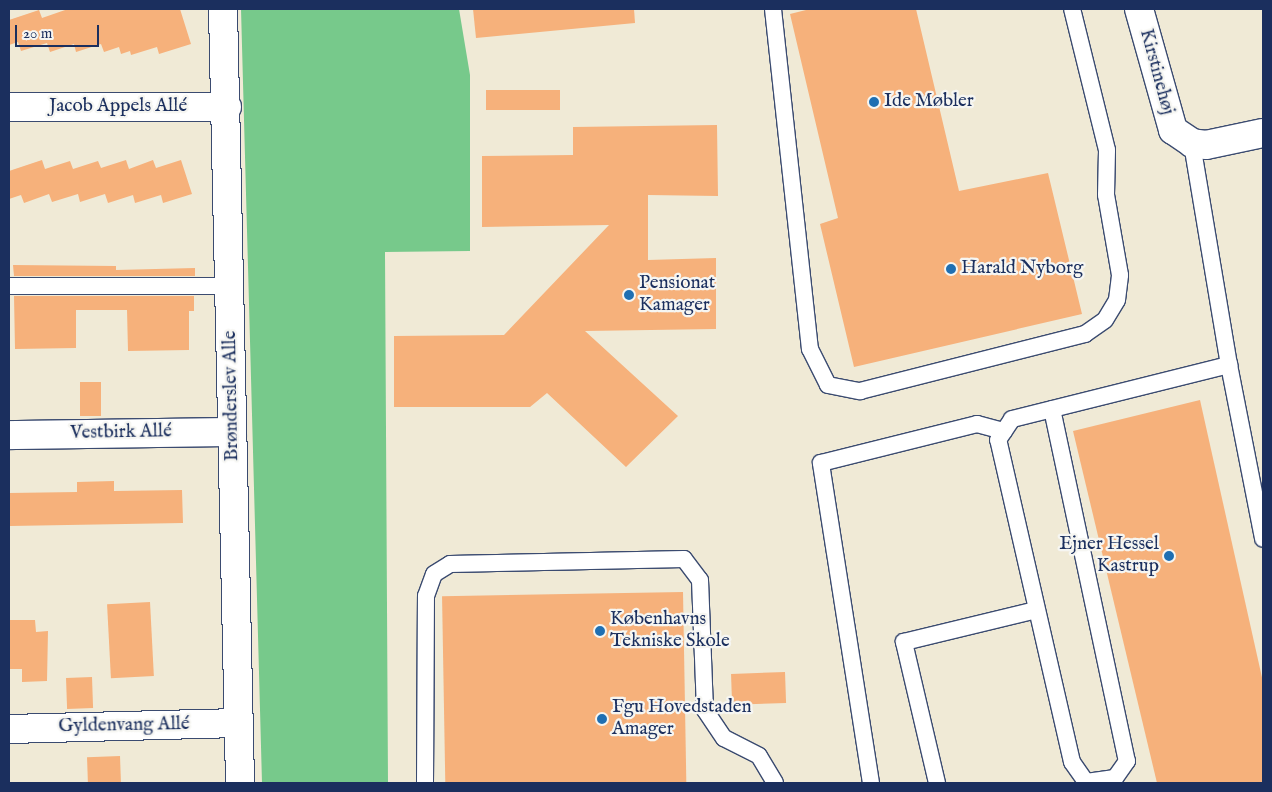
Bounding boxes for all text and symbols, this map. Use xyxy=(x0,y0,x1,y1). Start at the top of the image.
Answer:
scale bar xyxy=(18,15,101,47)
text: 20 m xyxy=(23,24,52,43)
street label: Kirstinehøj xyxy=(1134,27,1178,117)
place label: Ide Møbler xyxy=(884,91,974,113)
street label: Jacob Appels Allé xyxy=(49,96,187,118)
marker: Ide Møbler xyxy=(868,96,880,108)
place label: Harald Nyborg xyxy=(961,258,1083,280)
marker: Harald Nyborg xyxy=(945,263,957,275)
place label: Pensionat Kamager xyxy=(639,273,715,317)
marker: Pensionat Kamager xyxy=(623,289,635,301)
street label: Brønderslev Alle xyxy=(219,330,245,462)
street label: Vestbirk Allé xyxy=(70,421,172,445)
place label: Ejner Hessel Kastrup xyxy=(1059,534,1159,578)
marker: Ejner Hessel Kastrup xyxy=(1163,550,1175,562)
place label: Københavns Tekniske Skole xyxy=(610,609,730,653)
marker: Københavns Tekniske Skole xyxy=(594,625,606,637)
place label: Fgu Hovedstaden Amager xyxy=(612,697,752,741)
street label: Gyldenvang Allé xyxy=(58,713,190,739)
marker: Fgu Hovedstaden Amager xyxy=(596,713,608,725)

